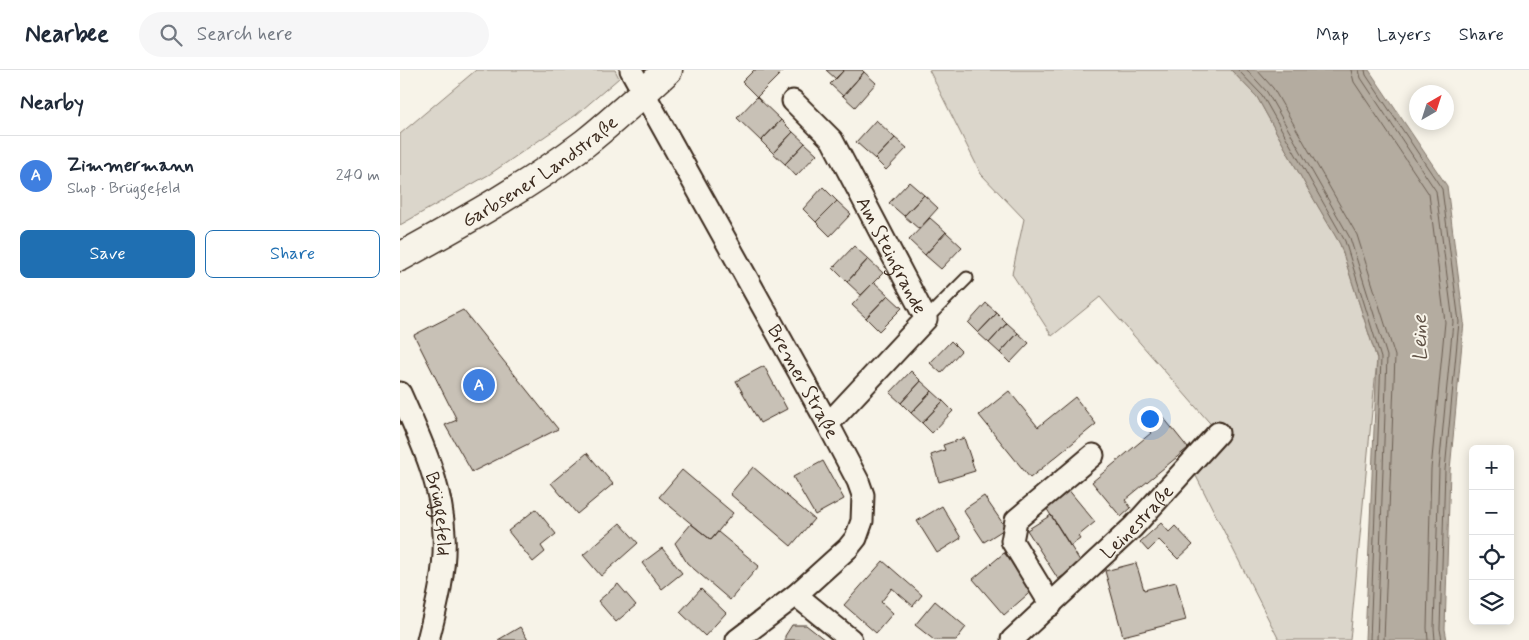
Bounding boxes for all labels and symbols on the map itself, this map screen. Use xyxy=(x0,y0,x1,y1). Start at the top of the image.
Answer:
north arrow xyxy=(1409,85,1454,130)
street label: Garbsener Landstraße xyxy=(458,110,623,234)
street label: Am Steingrande xyxy=(850,193,932,319)
water label: Leine xyxy=(1407,314,1434,361)
street label: Bremer Straße xyxy=(761,320,844,443)
pin: A xyxy=(463,366,495,404)
your location xyxy=(1137,406,1163,432)
street label: Brüggefeld xyxy=(419,469,455,556)
street label: Leinestraße xyxy=(1096,480,1179,565)

